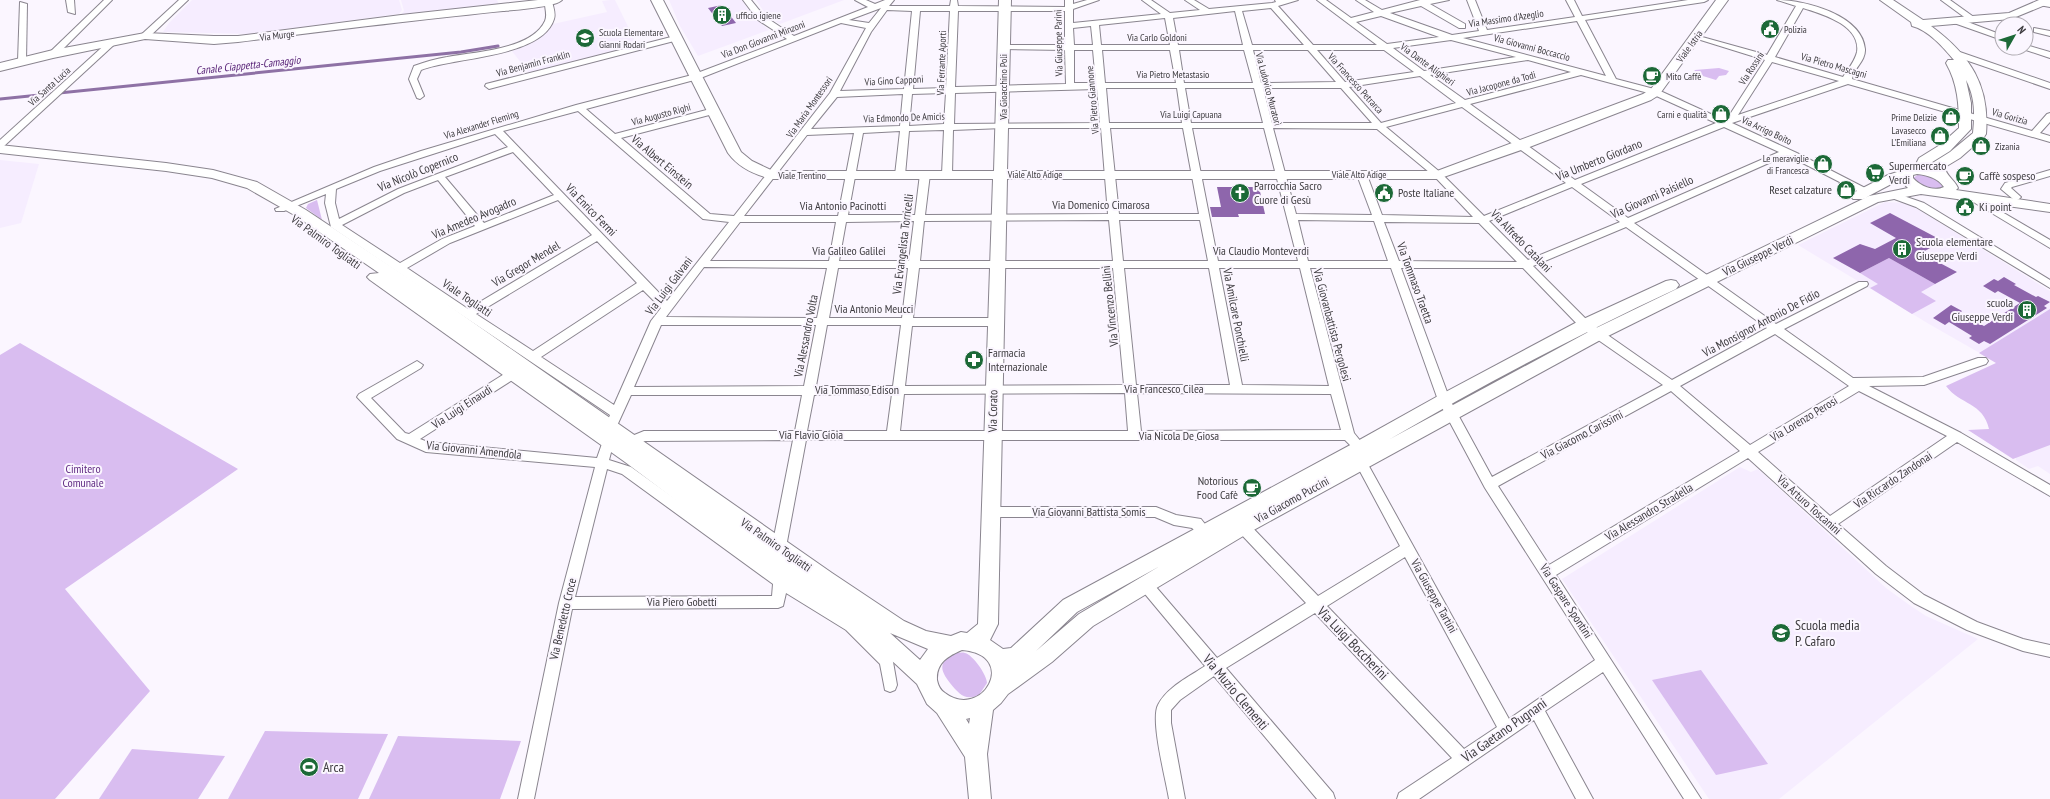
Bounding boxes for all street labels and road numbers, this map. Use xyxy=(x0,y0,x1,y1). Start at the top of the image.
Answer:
street label: Via Massimo d'Azeglio xyxy=(1467,7,1544,30)
street label: Via Giuseppe Parini xyxy=(1051,10,1066,77)
street label: Via Don Giovanni Minzoni xyxy=(719,18,807,62)
street label: Via Murge xyxy=(258,27,295,44)
street label: Viale Istria xyxy=(1673,28,1705,66)
street label: Via Ferrante Aporti xyxy=(934,30,949,97)
street label: Via Carlo Goldoni xyxy=(1126,31,1187,44)
street label: Via Giovanni Boccaccio xyxy=(1491,31,1572,64)
street label: Via Dante Alighieri xyxy=(1397,40,1458,89)
street label: Via Benjamin Franklin xyxy=(494,47,571,80)
street label: Via Rossini xyxy=(1735,49,1767,88)
street label: Via Ludovico Muratori xyxy=(1252,50,1285,127)
street label: Via Francesco Petrarca xyxy=(1324,50,1386,116)
street label: Via Pietro Mascagni xyxy=(1798,50,1868,81)
street label: Via Gioacchino Poli xyxy=(997,54,1010,121)
street label: Via Santa Lucia xyxy=(25,64,73,109)
street label: Via Pietro Giannone xyxy=(1083,65,1102,136)
street label: Via Pietro Metastasio xyxy=(1136,68,1209,81)
street label: Via Jacopone da Todi xyxy=(1464,68,1537,99)
street label: Via Gino Capponi xyxy=(863,72,924,89)
street label: Via Maria Montessori xyxy=(783,74,835,141)
street label: Via Augusto Righi xyxy=(629,100,692,129)
street label: Via Gorizia xyxy=(1989,105,2029,128)
street label: Via Alexander Fleming xyxy=(441,107,520,142)
street label: Via Luigi Capuana xyxy=(1159,108,1222,121)
street label: Via Edmondo De Amicis xyxy=(862,110,945,125)
street label: Via Arrigo Boito xyxy=(1739,113,1794,148)
street label: Via Albert Einstein xyxy=(627,131,696,192)
street label: Via Umberto Giordano xyxy=(1553,135,1644,184)
street label: Via Nicolò Copernico xyxy=(375,149,460,195)
street label: Viale Alto Adige xyxy=(1007,168,1062,181)
street label: Viale Alto Adige xyxy=(1331,168,1386,181)
street label: Viale Trentino xyxy=(777,169,826,182)
street label: Via Giovanni Paisiello xyxy=(1607,172,1696,222)
street label: Via Enrico Fermi xyxy=(562,180,620,239)
street label: Via Amedeo Avogadro xyxy=(429,193,518,242)
street label: Via Evangelista Torricelli xyxy=(889,193,916,296)
street label: Via Domenico Cimarosa xyxy=(1051,197,1150,212)
street label: Via Antonio Pacinotti xyxy=(799,198,886,213)
street label: Via Alfredo Catalani xyxy=(1487,205,1555,275)
street label: Via Palmiro Togliatti xyxy=(287,210,364,272)
street label: Via Giuseppe Verdi xyxy=(1719,232,1796,280)
street label: Via Gregor Mendel xyxy=(488,237,563,290)
street label: Via Tommaso Traetta xyxy=(1394,239,1437,326)
street label: Via Galileo Galilei xyxy=(811,243,886,258)
street label: Via Claudio Monteverdi xyxy=(1212,243,1309,258)
street label: Via Luigi Galvani xyxy=(641,254,695,319)
street label: Via Vincenzo Bellini xyxy=(1098,265,1121,348)
street label: Via Amilcare Ponchielli xyxy=(1220,266,1253,363)
street label: Via Giovanbattista Pergolesi xyxy=(1310,266,1355,383)
street label: Viale Togliatti xyxy=(439,275,495,320)
street label: Via Monsignor Antonio De Fidio xyxy=(1699,285,1822,360)
street label: Via Alessandro Volta xyxy=(790,293,821,379)
street label: Via Antonio Meucci xyxy=(834,301,913,316)
street label: Via Luigi Einaudi xyxy=(428,381,495,432)
street label: Via Francesco Cilea xyxy=(1123,381,1204,396)
street label: Via Tommaso Edison xyxy=(814,382,899,397)
street label: Via Corato xyxy=(985,390,1000,433)
street label: Via Lorenzo Perosi xyxy=(1767,393,1840,445)
street label: Via Giacomo Carissimi xyxy=(1537,407,1625,463)
street label: Via Flavio Gioia xyxy=(778,427,843,442)
street label: Via Nicola De Giosa xyxy=(1138,428,1219,443)
street label: Via Giovanni Amendola xyxy=(425,437,523,462)
street label: Via Riccardo Zandonai xyxy=(1850,448,1935,512)
street label: Via Arturo Toscanini xyxy=(1773,471,1845,538)
street label: Via Giacomo Puccini xyxy=(1251,473,1332,527)
street label: Via Alessandro Stradella xyxy=(1601,479,1696,544)
street label: Via Giovanni Battista Somis xyxy=(1031,504,1146,519)
street label: Via Palmiro Togliatti xyxy=(737,514,815,575)
street label: Via Giuseppe Tartini xyxy=(1407,555,1461,635)
street label: Via Gaspare Spontini xyxy=(1536,560,1596,641)
street label: Via Benedetto Croce xyxy=(546,576,579,662)
street label: Via Piero Gobetti xyxy=(646,594,717,609)
street label: Via Luigi Boccherini xyxy=(1313,602,1393,684)
street label: Via Muzio Clementi xyxy=(1198,650,1273,734)
street label: Via Gaetano Pugnani xyxy=(1457,694,1550,767)

